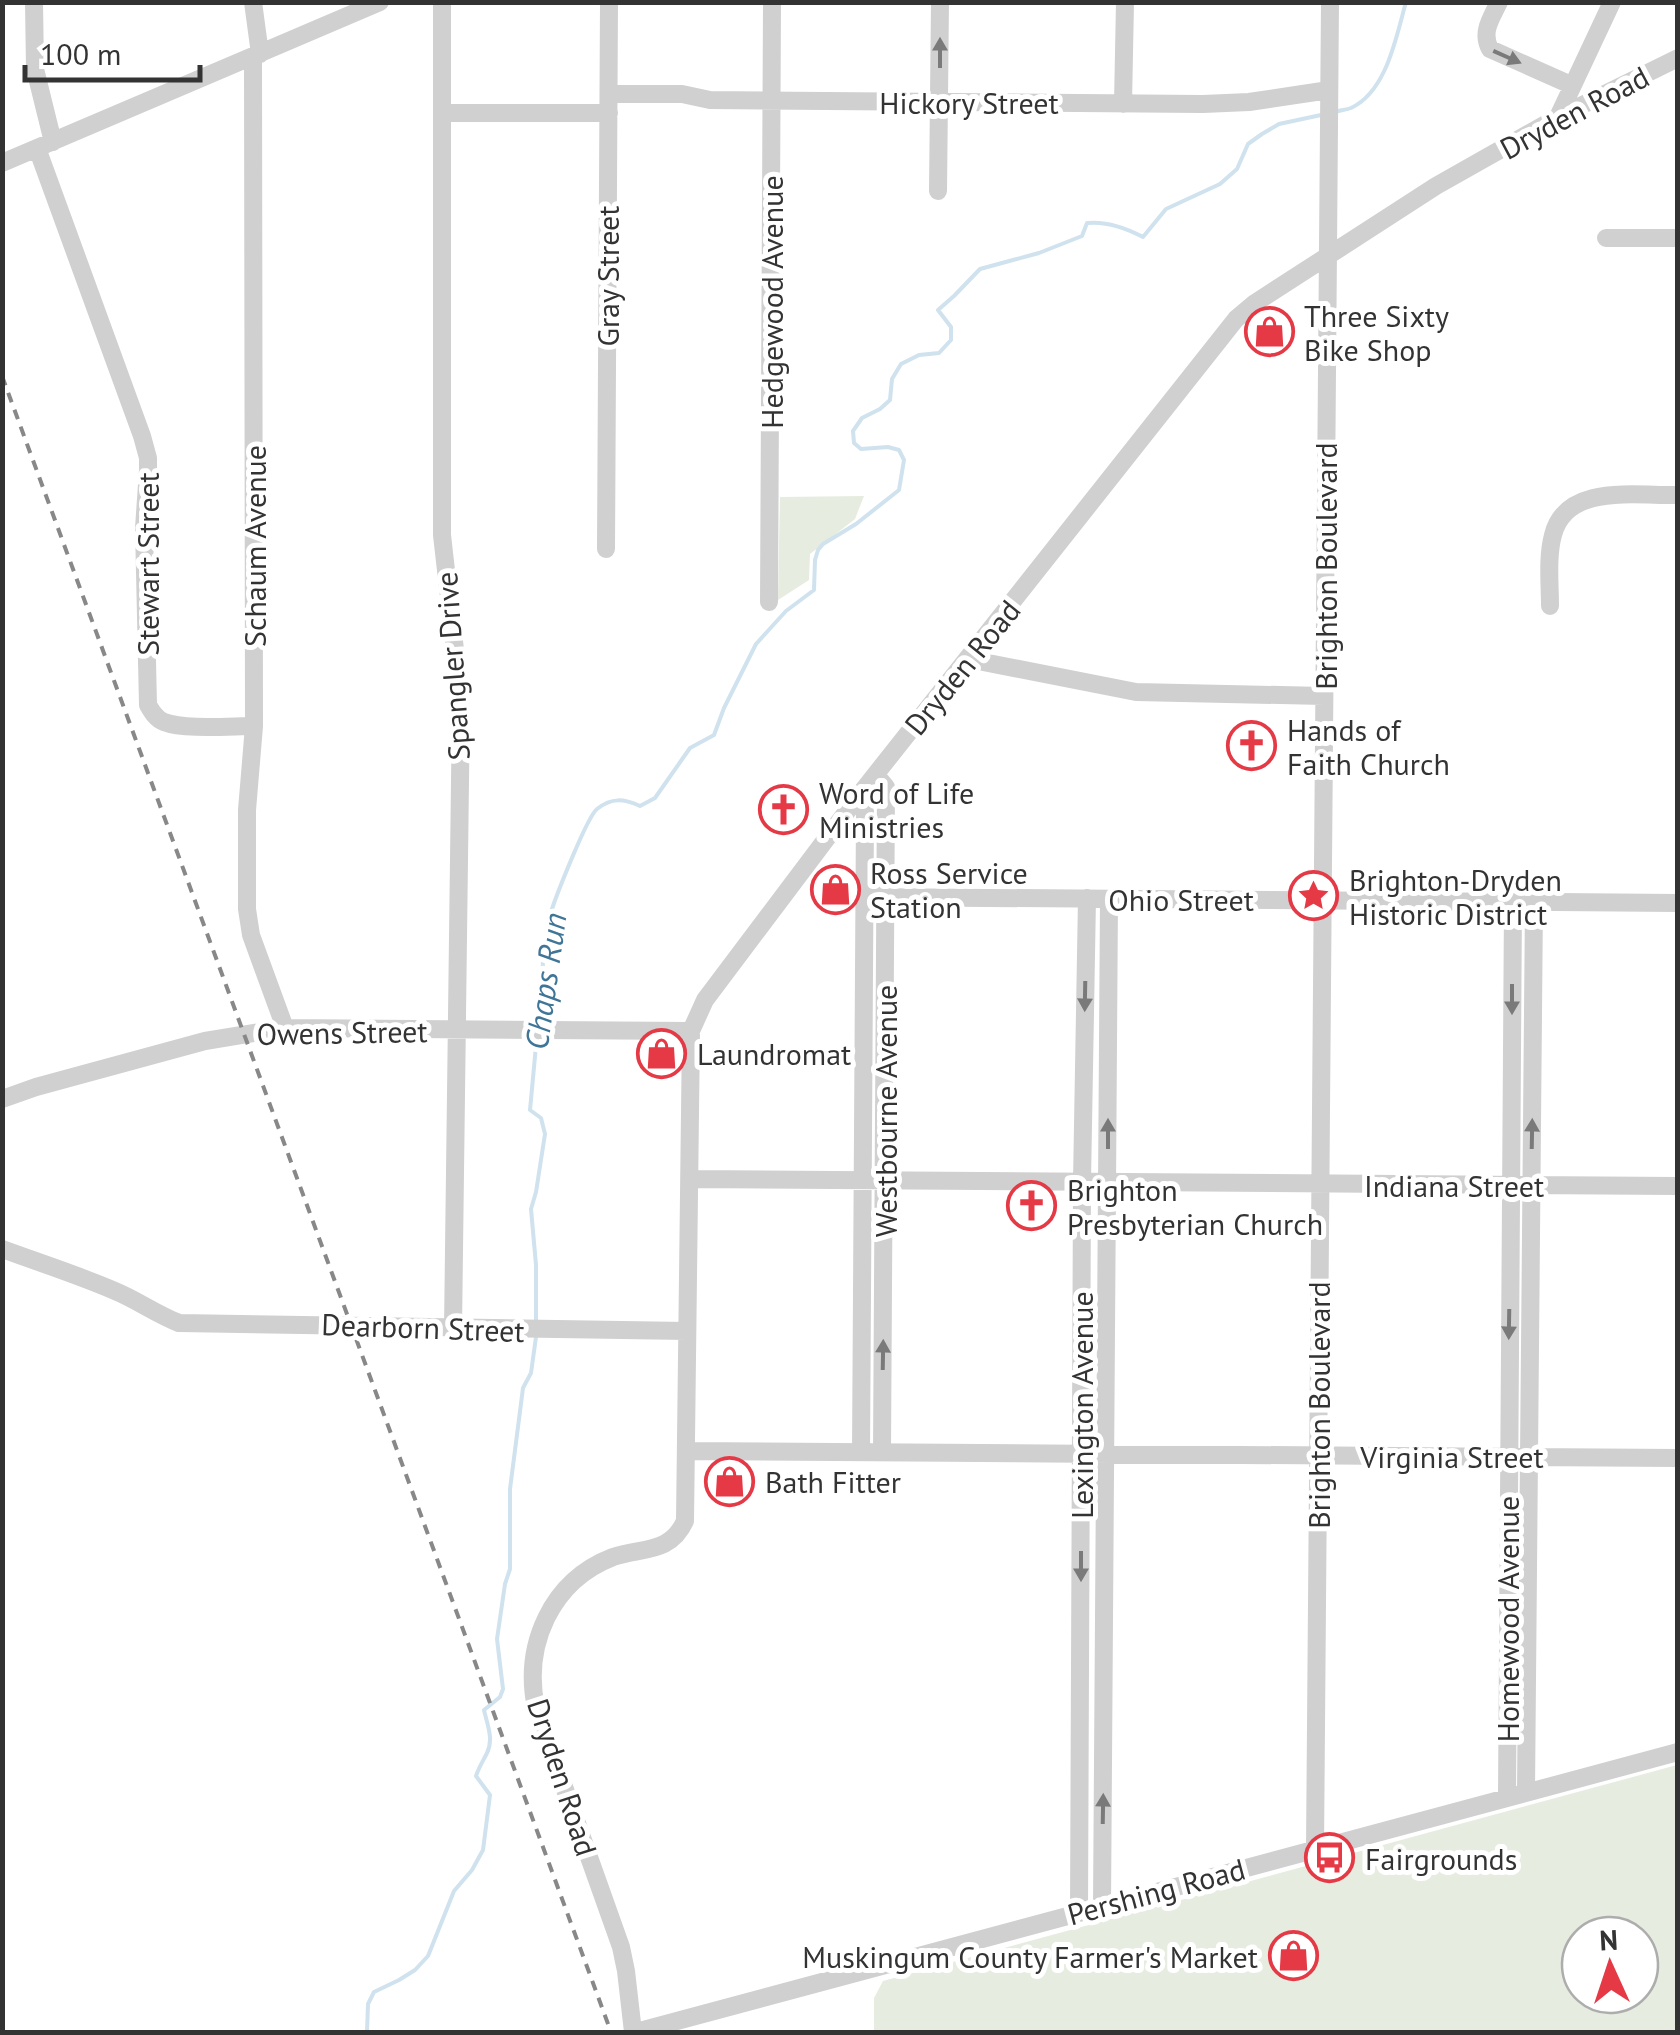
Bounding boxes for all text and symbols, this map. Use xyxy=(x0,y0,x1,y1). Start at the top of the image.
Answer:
scale bar xyxy=(25,20,200,82)
text: 100 m xyxy=(40,34,121,73)
one-way arrow xyxy=(932,36,948,68)
one-way arrow xyxy=(1492,49,1522,65)
street label: Dryden Road xyxy=(1493,56,1655,168)
street label: Hickory Street xyxy=(879,83,1059,122)
street label: Hedgewood Avenue xyxy=(752,175,791,429)
street label: Gray Street xyxy=(588,206,627,346)
place label: Three Sixty Bike Shop xyxy=(1304,296,1449,369)
shop icon: Three Sixty Bike Shop xyxy=(1243,306,1295,358)
street label: Brighton Boulevard xyxy=(1306,442,1345,690)
street label: Schaum Avenue xyxy=(235,445,274,647)
street label: Stewart Street xyxy=(128,472,167,656)
street label: Spangler Drive xyxy=(426,570,478,762)
street label: Dryden Road xyxy=(896,591,1028,743)
place label: Hands of Faith Church xyxy=(1287,710,1450,783)
church icon: Hands of Faith Church xyxy=(1226,720,1278,772)
place label: Word of Life Ministries xyxy=(819,773,974,846)
church icon: Word of Life Ministries xyxy=(758,783,810,835)
place label: Ross Service Station xyxy=(870,853,1028,926)
place label: Brighton-Dryden Historic District xyxy=(1349,860,1562,933)
shop icon: Ross Service Station xyxy=(809,863,861,915)
place icon: Brighton-Dryden Historic District xyxy=(1288,870,1340,922)
street label: Ohio Street xyxy=(1108,880,1254,919)
water label: Chaps Run xyxy=(515,910,575,1052)
one-way arrow xyxy=(1077,980,1093,1012)
one-way arrow xyxy=(1504,984,1520,1016)
street label: Westbourne Avenue xyxy=(866,985,905,1237)
street label: Owens Street xyxy=(256,1011,428,1053)
shop icon: Laundromat xyxy=(636,1027,688,1079)
place label: Laundromat xyxy=(697,1034,851,1073)
one-way arrow xyxy=(1100,1117,1116,1149)
one-way arrow xyxy=(1524,1117,1540,1149)
street label: Indiana Street xyxy=(1364,1166,1544,1205)
place label: Brighton Presbyterian Church xyxy=(1067,1170,1323,1243)
church icon: Brighton Presbyterian Church xyxy=(1006,1180,1058,1232)
street label: Brighton Boulevard xyxy=(1299,1281,1338,1529)
street label: Lexington Avenue xyxy=(1062,1291,1101,1519)
street label: Dearborn Street xyxy=(321,1304,525,1350)
one-way arrow xyxy=(1501,1309,1517,1341)
one-way arrow xyxy=(875,1338,891,1370)
street label: Virginia Street xyxy=(1359,1437,1544,1476)
shop icon: Bath Fitter xyxy=(704,1455,756,1507)
place label: Bath Fitter xyxy=(765,1462,901,1501)
street label: Homewood Avenue xyxy=(1488,1496,1527,1742)
one-way arrow xyxy=(1073,1550,1089,1582)
street label: Dryden Road xyxy=(519,1693,607,1861)
one-way arrow xyxy=(1095,1792,1111,1824)
bus stop icon: Fairgrounds xyxy=(1304,1832,1356,1884)
place label: Fairgrounds xyxy=(1365,1839,1517,1878)
street label: Pershing Road xyxy=(1063,1849,1249,1933)
north arrow xyxy=(1560,1915,1660,2015)
text: N xyxy=(1599,1921,1619,1958)
shop icon: Muskingum County Farmer's Market xyxy=(1267,1930,1319,1982)
place label: Muskingum County Farmer's Market xyxy=(802,1937,1258,1976)

